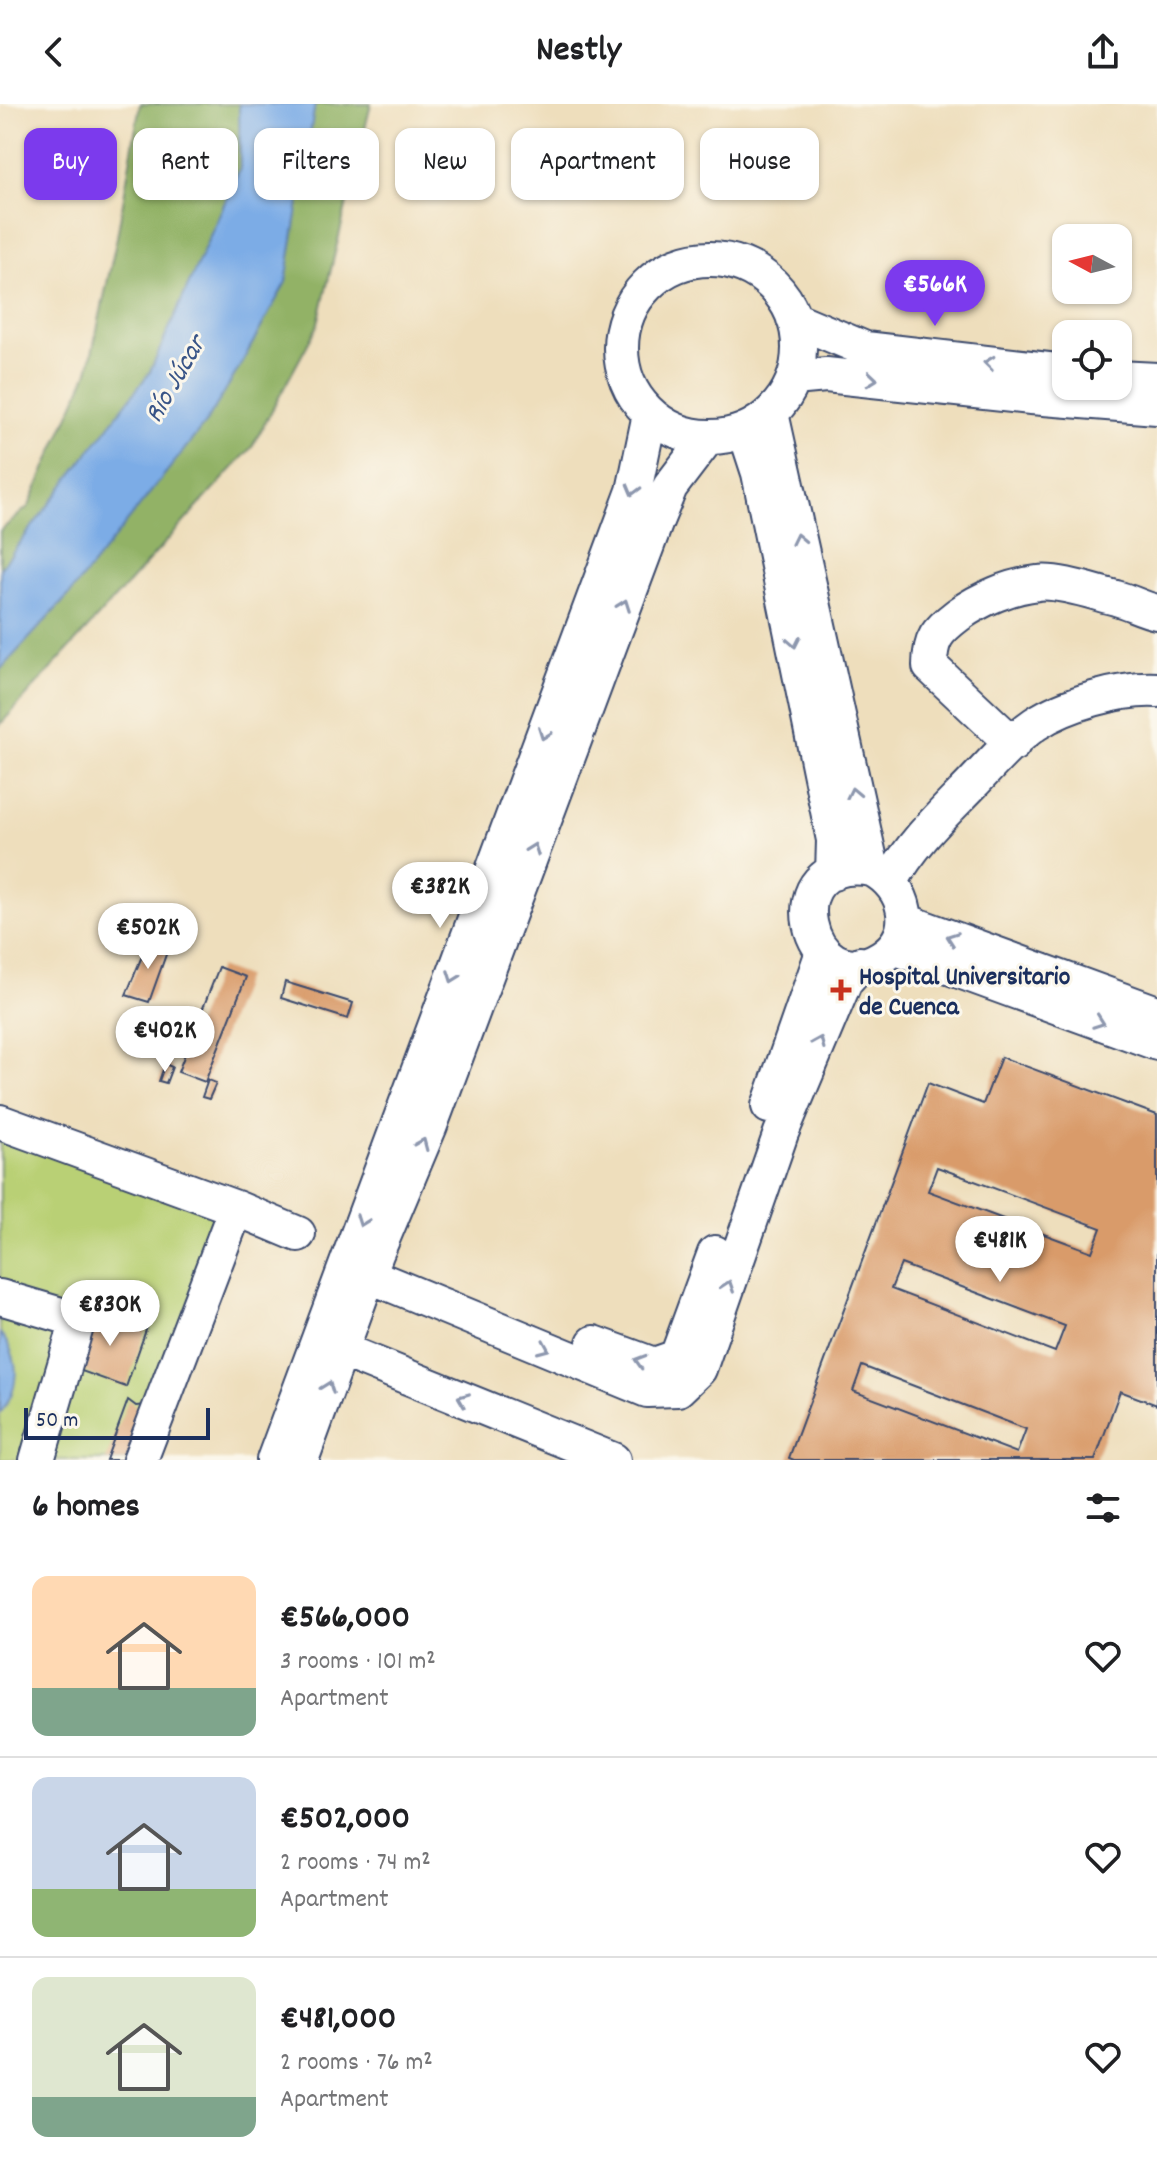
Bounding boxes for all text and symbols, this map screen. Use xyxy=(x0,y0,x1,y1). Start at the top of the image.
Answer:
text: Nestly xyxy=(536,26,621,78)
icon: back xyxy=(32,30,76,74)
icon: share xyxy=(1081,30,1125,74)
chip: Buy xyxy=(24,128,117,200)
chip: Rent xyxy=(133,128,238,200)
chip: Filters xyxy=(254,128,379,200)
chip: New xyxy=(395,128,495,200)
chip: Apartment xyxy=(511,128,684,200)
chip: House xyxy=(700,128,819,200)
north arrow xyxy=(1052,224,1132,304)
map controls xyxy=(1052,224,1132,400)
pin: €566K xyxy=(879,260,991,328)
text: €566K xyxy=(903,267,967,304)
button: locate xyxy=(1052,320,1132,400)
water label: Río Júcar xyxy=(136,326,220,432)
one-way arrow xyxy=(982,355,995,372)
one-way arrow xyxy=(866,371,879,388)
one-way arrow xyxy=(626,482,642,496)
one-way arrow xyxy=(790,533,807,547)
one-way arrow xyxy=(614,599,631,613)
one-way arrow xyxy=(785,635,802,649)
one-way arrow xyxy=(537,726,554,740)
one-way arrow xyxy=(846,787,863,801)
one-way arrow xyxy=(523,843,540,857)
pin: €382K xyxy=(384,862,496,930)
text: €382K xyxy=(410,869,470,906)
pin: €502K xyxy=(92,903,204,971)
text: €502K xyxy=(116,910,180,947)
one-way arrow xyxy=(946,931,960,948)
place label: Hospital Universitario de Cuenca xyxy=(859,960,1071,1027)
one-way arrow xyxy=(446,970,463,984)
marker: Hospital Universitario de Cuenca xyxy=(830,979,852,1001)
pin: €402K xyxy=(109,1006,221,1074)
one-way arrow xyxy=(1091,1012,1105,1029)
text: €402K xyxy=(134,1013,196,1050)
one-way arrow xyxy=(810,1036,826,1050)
one-way arrow xyxy=(412,1138,429,1152)
one-way arrow xyxy=(355,1213,372,1227)
pin: €481K xyxy=(944,1216,1056,1284)
text: €481K xyxy=(973,1223,1027,1260)
pin: €830K xyxy=(54,1280,166,1348)
one-way arrow xyxy=(719,1280,735,1294)
text: €830K xyxy=(79,1287,141,1324)
one-way arrow xyxy=(535,1338,550,1354)
one-way arrow xyxy=(634,1354,647,1370)
one-way arrow xyxy=(318,1380,334,1394)
one-way arrow xyxy=(457,1392,471,1409)
scale bar xyxy=(24,1404,210,1440)
text: 50 m xyxy=(36,1406,78,1437)
text: 6 homes xyxy=(32,1484,140,1533)
icon: filters xyxy=(1081,1486,1125,1530)
text: €566,000 xyxy=(280,1595,410,1644)
icon: home xyxy=(96,1608,192,1704)
icon: heart xyxy=(1081,1634,1125,1678)
text: 3 rooms · 101 m² xyxy=(280,1644,436,1681)
text: Apartment xyxy=(280,1681,389,1718)
text: €502,000 xyxy=(280,1796,410,1845)
icon: home xyxy=(96,1809,192,1905)
icon: heart xyxy=(1081,1835,1125,1879)
text: 2 rooms · 74 m² xyxy=(280,1845,431,1882)
text: Apartment xyxy=(280,1882,389,1919)
text: €481,000 xyxy=(280,1996,396,2045)
icon: home xyxy=(96,2009,192,2105)
icon: heart xyxy=(1081,2035,1125,2079)
text: 2 rooms · 76 m² xyxy=(280,2045,433,2082)
text: Apartment xyxy=(280,2082,389,2119)

